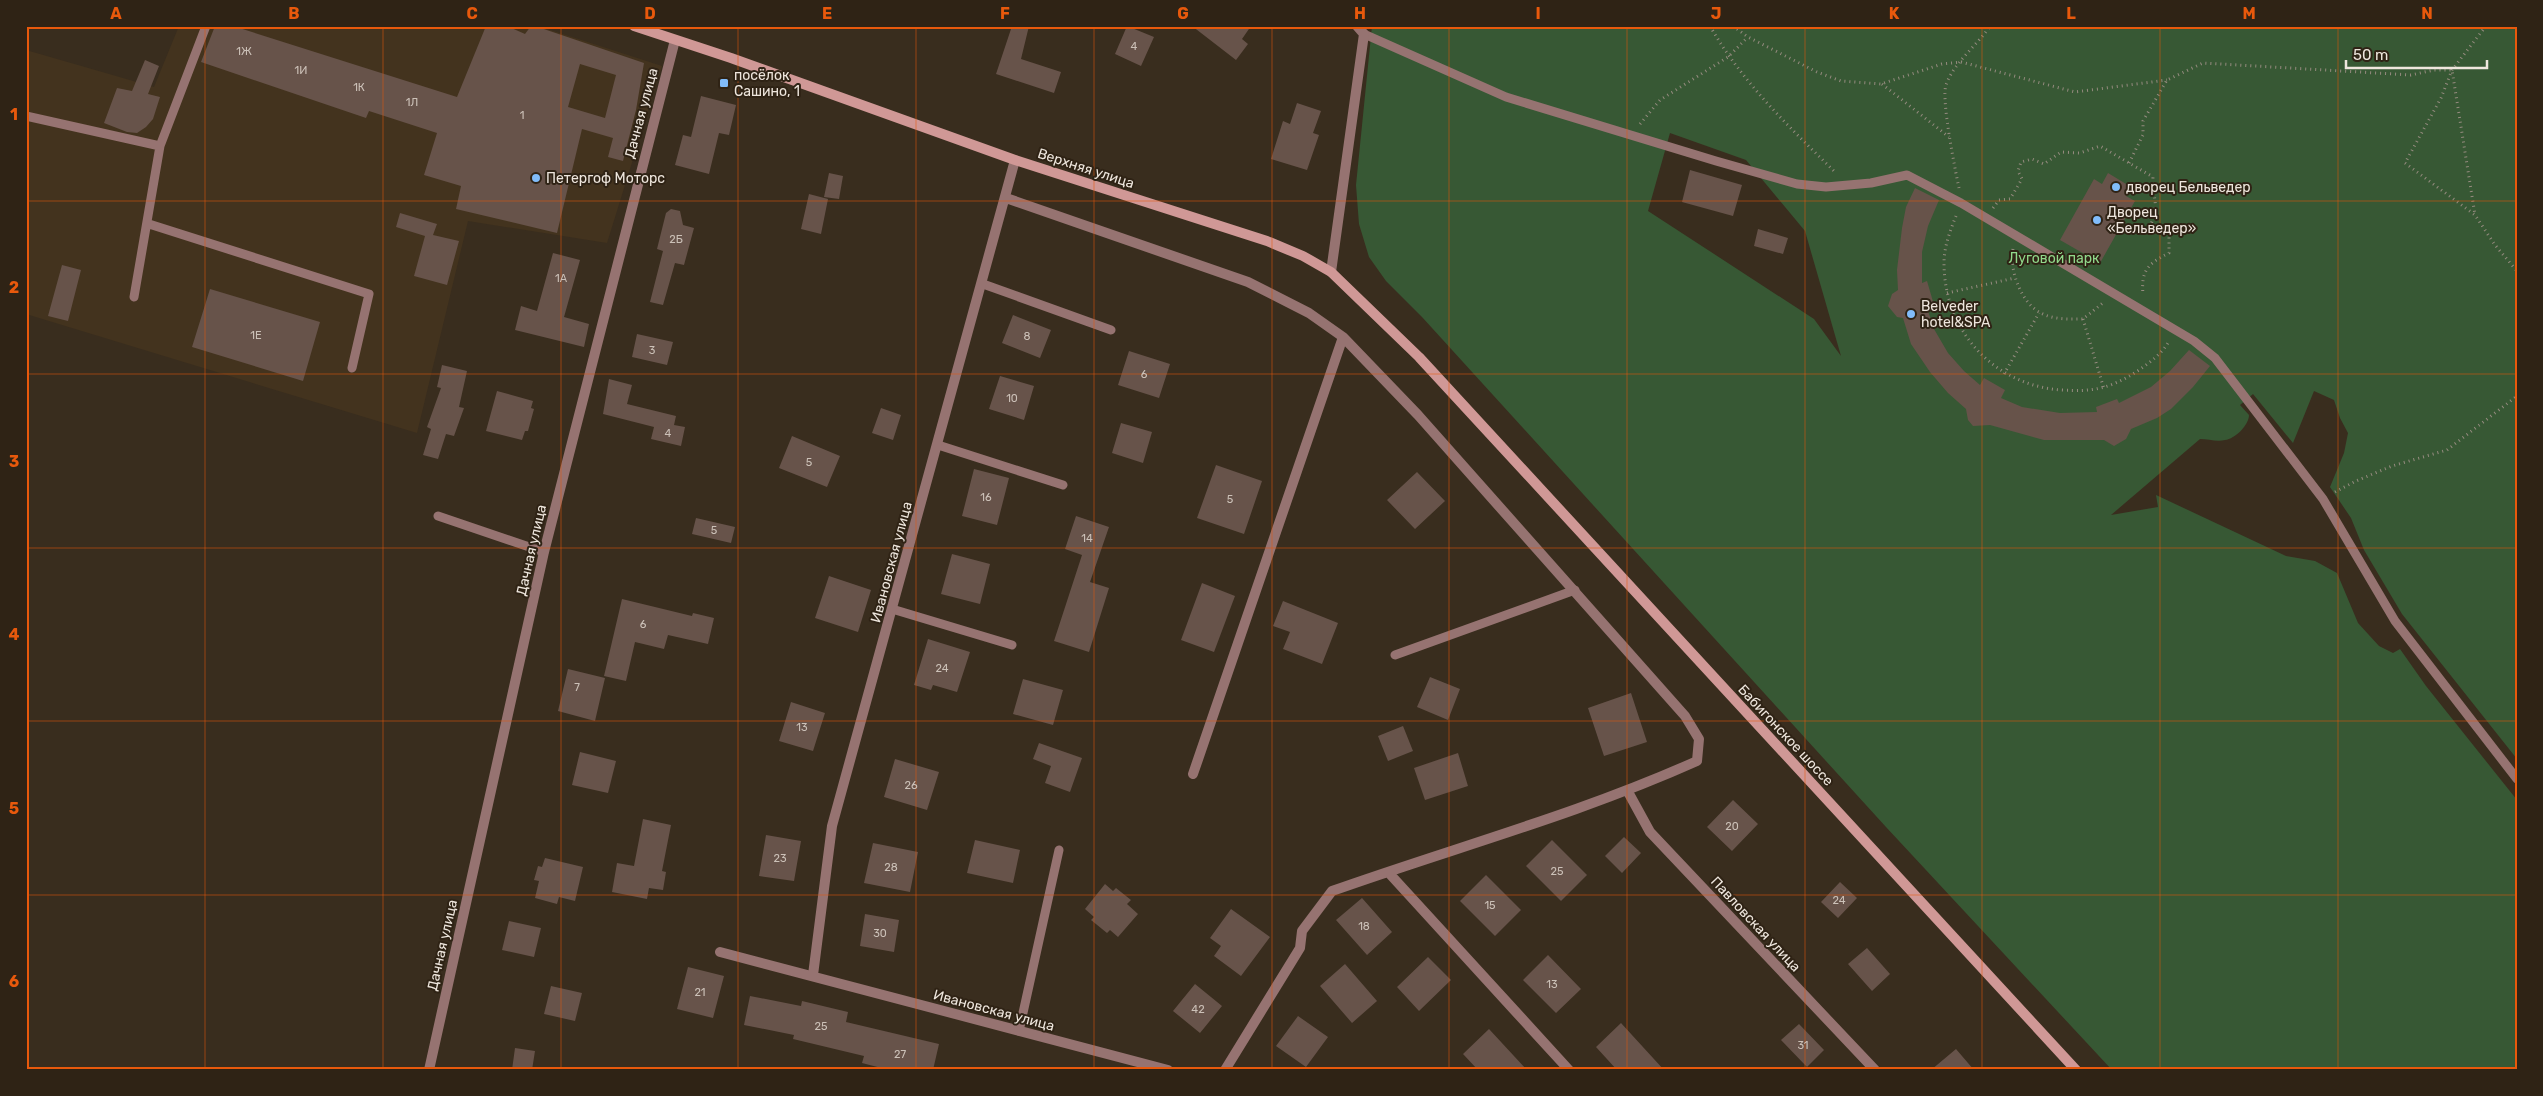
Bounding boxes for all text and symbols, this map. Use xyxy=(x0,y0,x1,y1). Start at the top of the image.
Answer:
text: A xyxy=(110,4,122,23)
text: B xyxy=(288,4,300,23)
text: C xyxy=(466,4,478,23)
text: D xyxy=(644,4,656,23)
text: E xyxy=(822,4,832,23)
text: F xyxy=(1000,4,1010,23)
text: G xyxy=(1177,4,1189,23)
text: H xyxy=(1354,4,1366,23)
text: I xyxy=(1535,4,1541,23)
text: J xyxy=(1711,4,1721,23)
text: K xyxy=(1889,4,1900,23)
text: L xyxy=(2066,4,2076,23)
text: M xyxy=(2242,4,2256,23)
text: N xyxy=(2421,4,2433,23)
scale bar xyxy=(2346,38,2487,70)
house number: 4 xyxy=(1131,40,1138,53)
house number: 1Ж xyxy=(236,45,252,58)
text: 50 m xyxy=(2353,46,2388,64)
house number: 1И xyxy=(295,64,307,77)
street label: Дачная улица xyxy=(621,66,662,160)
place label: посёлок Сашино, 1 xyxy=(734,67,800,100)
marker: посёлок Сашино, 1 xyxy=(718,77,730,89)
house number: 1К xyxy=(353,81,365,94)
house number: 1Л xyxy=(406,96,418,109)
text: 1 xyxy=(10,105,18,124)
house number: 1 xyxy=(520,109,524,122)
street label: Верхняя улица xyxy=(1035,145,1136,192)
place label: Петергоф Моторс xyxy=(546,170,665,187)
marker: Петергоф Моторс xyxy=(530,172,542,184)
place label: дворец Бельведер xyxy=(2126,179,2251,196)
marker: дворец Бельведер xyxy=(2110,181,2122,193)
place label: Дворец «Бельведер» xyxy=(2107,204,2196,237)
marker: Дворец «Бельведер» xyxy=(2091,214,2103,226)
house number: 2Б xyxy=(669,233,683,246)
park label: Луговой парк xyxy=(2008,250,2100,267)
house number: 1А xyxy=(555,272,568,285)
text: 2 xyxy=(9,278,19,297)
place label: Belveder hotel&SPA xyxy=(1921,298,1991,331)
marker: Belveder hotel&SPA xyxy=(1905,308,1917,320)
house number: 1Е xyxy=(250,329,262,342)
house number: 8 xyxy=(1024,330,1031,343)
house number: 3 xyxy=(649,344,656,357)
house number: 6 xyxy=(1141,368,1148,381)
house number: 10 xyxy=(1006,392,1018,405)
house number: 4 xyxy=(665,427,672,440)
text: 3 xyxy=(9,452,19,471)
house number: 5 xyxy=(806,456,813,469)
house number: 16 xyxy=(980,491,992,504)
house number: 5 xyxy=(1227,493,1234,506)
street label: Ивановская улица xyxy=(867,500,916,625)
street label: Дачная улица xyxy=(513,503,550,597)
house number: 5 xyxy=(711,524,718,537)
house number: 14 xyxy=(1081,532,1093,545)
house number: 6 xyxy=(640,618,647,631)
text: 4 xyxy=(9,625,20,644)
house number: 24 xyxy=(935,662,949,675)
house number: 7 xyxy=(574,681,580,694)
street label: Бабигонское шоссе xyxy=(1734,681,1837,790)
house number: 13 xyxy=(796,721,808,734)
house number: 26 xyxy=(904,779,918,792)
text: 5 xyxy=(9,799,19,818)
house number: 20 xyxy=(1725,820,1739,833)
house number: 23 xyxy=(773,852,787,865)
house number: 28 xyxy=(884,861,898,874)
house number: 25 xyxy=(1551,865,1564,878)
street label: Павловская улица xyxy=(1707,873,1804,975)
house number: 24 xyxy=(1832,894,1846,907)
street label: Дачная улица xyxy=(424,898,461,992)
house number: 15 xyxy=(1484,899,1496,912)
house number: 18 xyxy=(1358,920,1370,933)
house number: 30 xyxy=(873,927,887,940)
text: 6 xyxy=(9,972,19,991)
house number: 13 xyxy=(1546,978,1558,991)
house number: 21 xyxy=(694,986,706,999)
street label: Ивановская улица xyxy=(931,986,1056,1035)
house number: 42 xyxy=(1191,1003,1205,1016)
house number: 25 xyxy=(815,1020,828,1033)
house number: 31 xyxy=(1797,1039,1809,1052)
house number: 27 xyxy=(894,1048,906,1061)

